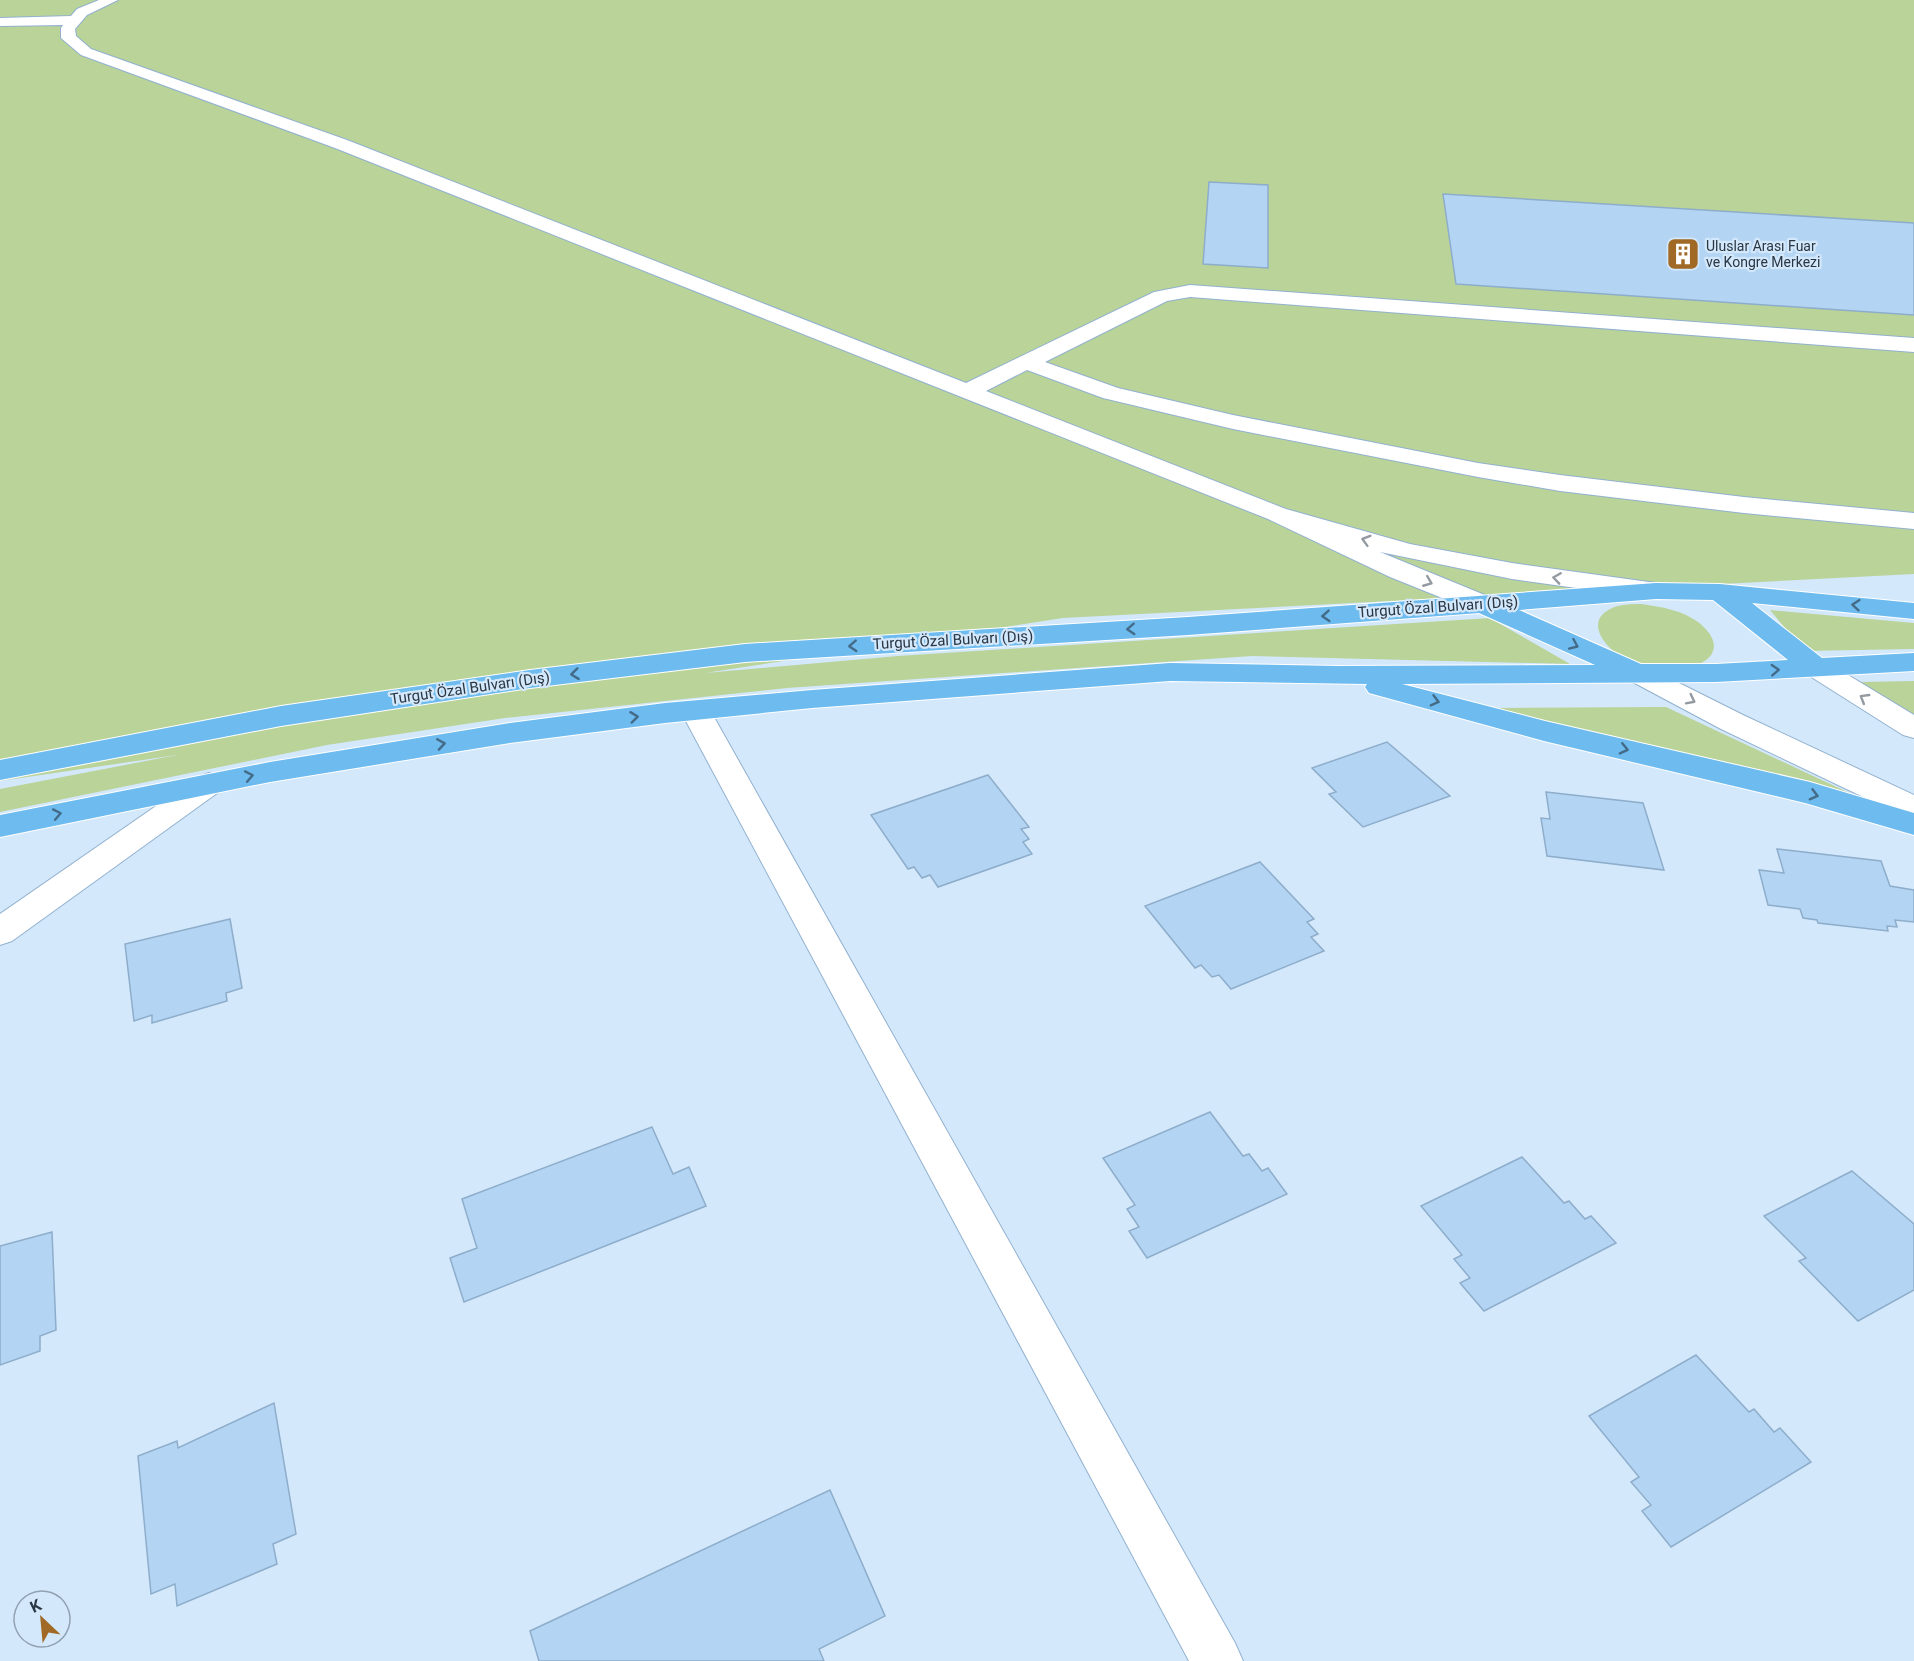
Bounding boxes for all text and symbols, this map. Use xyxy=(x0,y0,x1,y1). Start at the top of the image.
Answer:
building icon: Uluslar Arası Fuar ve Kongre Merkezi xyxy=(1665,236,1701,272)
place label: Uluslar Arası Fuar ve Kongre Merkezi xyxy=(1706,238,1820,270)
one-way arrow xyxy=(1361,535,1372,547)
one-way arrow xyxy=(1552,572,1561,584)
one-way arrow xyxy=(1422,575,1433,588)
street label: Turgut Özal Bulvarı (Dış) xyxy=(1357,592,1519,622)
one-way arrow xyxy=(1851,599,1860,612)
one-way arrow xyxy=(1321,609,1330,622)
one-way arrow xyxy=(1127,623,1136,636)
street label: Turgut Özal Bulvarı (Dış) xyxy=(872,627,1034,653)
one-way arrow xyxy=(1568,638,1579,650)
one-way arrow xyxy=(848,640,857,653)
one-way arrow xyxy=(1770,664,1779,677)
one-way arrow xyxy=(571,667,580,679)
street label: Turgut Özal Bulvarı (Dış) xyxy=(389,668,551,708)
one-way arrow xyxy=(1684,693,1695,705)
one-way arrow xyxy=(1430,694,1440,707)
one-way arrow xyxy=(1860,694,1870,706)
one-way arrow xyxy=(629,711,639,724)
one-way arrow xyxy=(436,738,446,751)
one-way arrow xyxy=(1619,742,1629,755)
one-way arrow xyxy=(243,770,253,783)
one-way arrow xyxy=(1808,787,1818,800)
one-way arrow xyxy=(52,809,62,822)
north arrow xyxy=(12,1589,72,1649)
text: K xyxy=(27,1595,45,1617)

